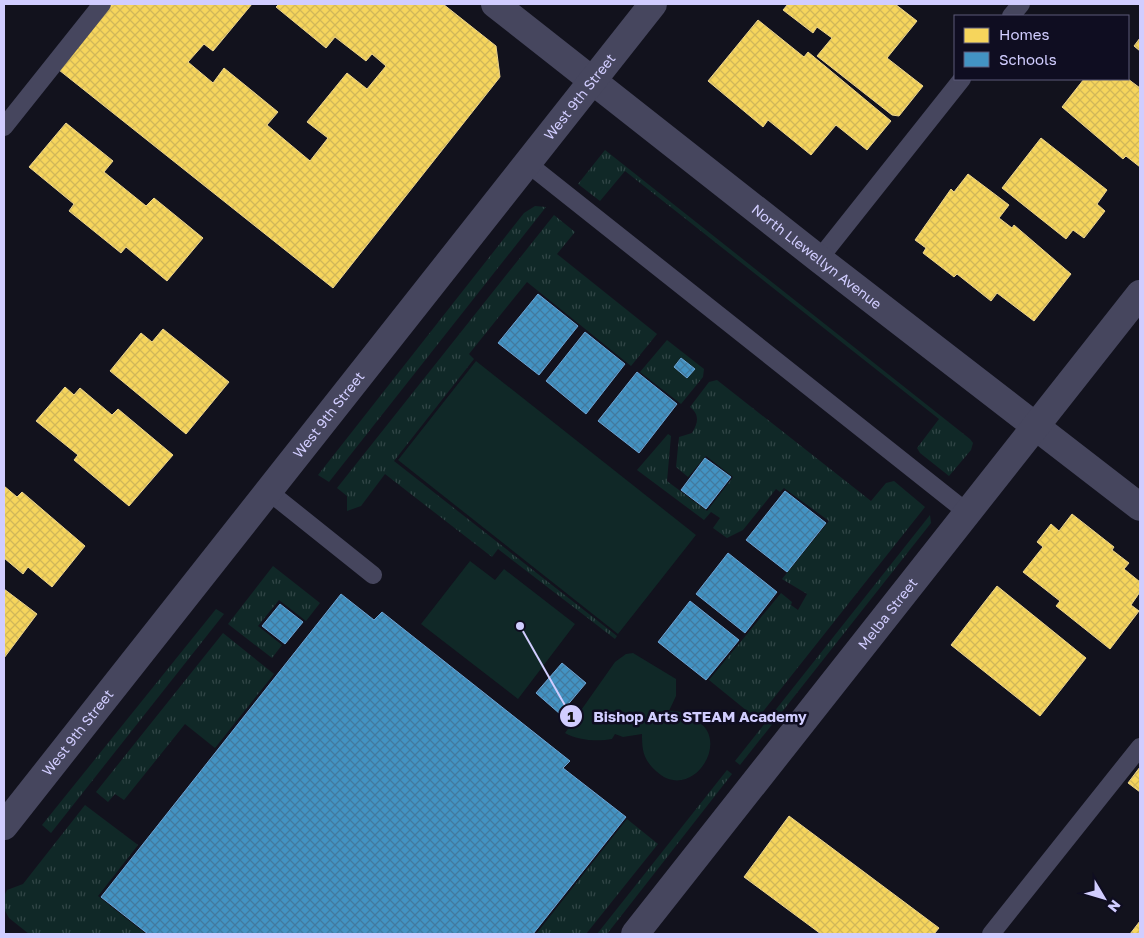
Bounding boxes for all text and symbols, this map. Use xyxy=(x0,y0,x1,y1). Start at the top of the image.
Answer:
legend xyxy=(954,15,1129,80)
text: Homes xyxy=(999,25,1049,43)
street label: West 9th Street xyxy=(540,50,619,143)
text: Schools xyxy=(999,50,1057,68)
street label: North Llewellyn Avenue xyxy=(749,200,885,312)
street label: West 9th Street xyxy=(289,368,368,461)
street label: Melba Street xyxy=(854,574,921,652)
street label: West 9th Street xyxy=(38,686,117,779)
callout: Bishop Arts STEAM Academy xyxy=(558,701,817,731)
text: 1 xyxy=(567,707,575,725)
text: Bishop Arts STEAM Academy xyxy=(593,707,807,725)
north arrow xyxy=(1079,873,1129,923)
text: N xyxy=(1105,897,1125,916)

